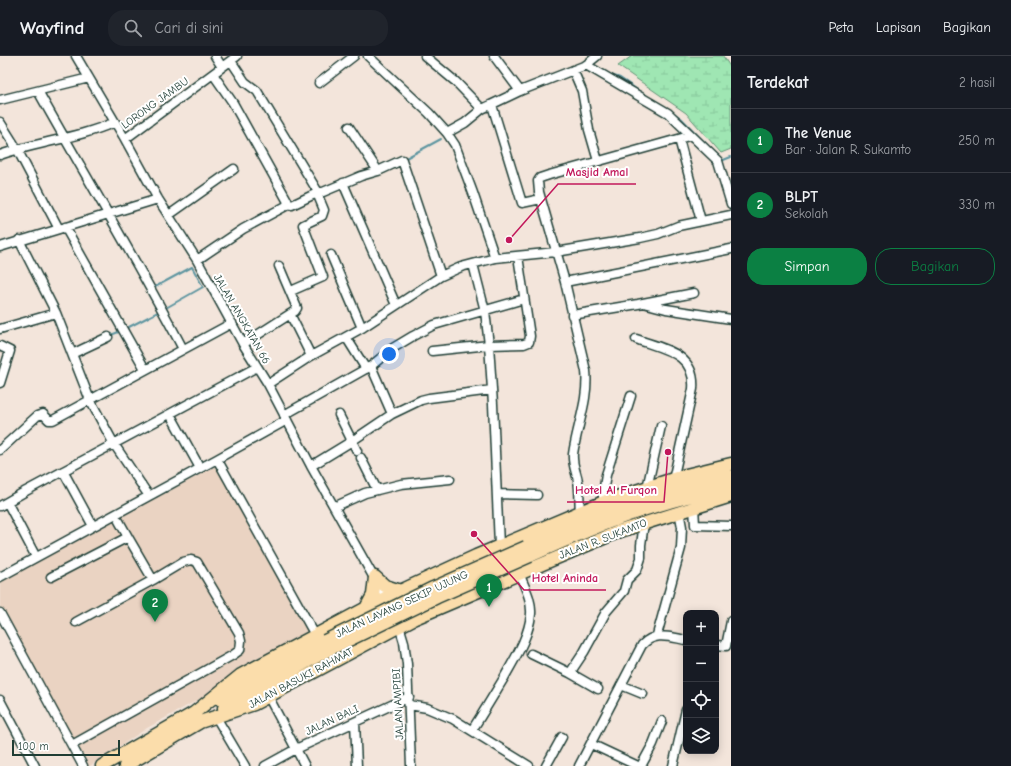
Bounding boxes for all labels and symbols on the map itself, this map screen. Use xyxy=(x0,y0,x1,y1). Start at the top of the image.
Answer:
street label: LORONG JAMBU xyxy=(119,74,191,132)
callout: Masjid Amal xyxy=(558,160,636,184)
text: Masjid Amal xyxy=(566,165,628,179)
street label: JALAN ANGKATAN 66 xyxy=(211,272,273,366)
your location xyxy=(379,344,399,364)
callout: Hotel Al Furqon xyxy=(567,478,664,502)
text: Hotel Al Furqon xyxy=(575,483,657,497)
street label: JALAN R. SUKAMTO xyxy=(557,516,649,562)
callout: Hotel Aninda xyxy=(524,566,606,590)
street label: JALAN LAYANG SEKIP UJUNG xyxy=(334,568,470,640)
text: Hotel Aninda xyxy=(532,571,598,585)
pin: 1 xyxy=(476,574,502,607)
pin: 2 xyxy=(142,589,168,622)
street label: JALAN BASUKI RAHMAT xyxy=(246,645,356,711)
street label: JALAN AMPIBI xyxy=(390,668,406,740)
street label: JALAN BALI xyxy=(303,702,361,738)
scale bar xyxy=(12,738,120,757)

